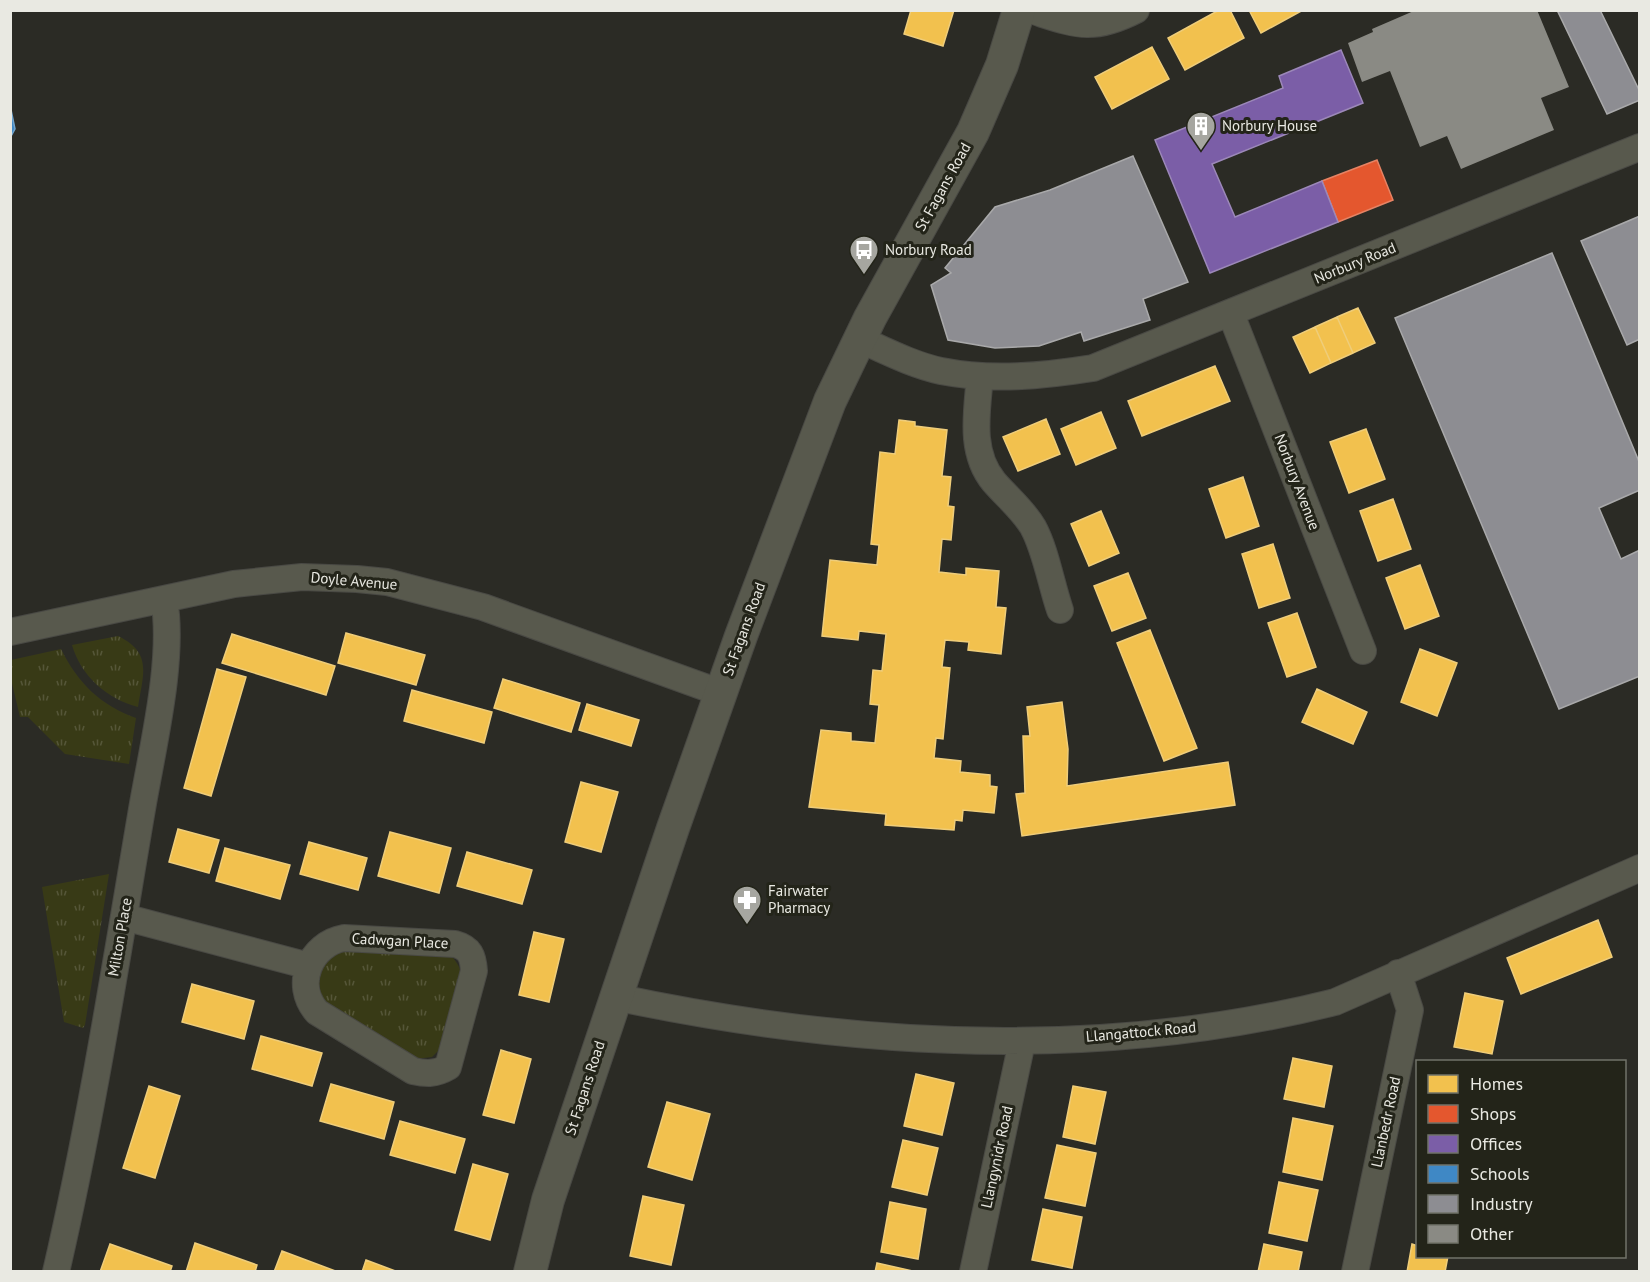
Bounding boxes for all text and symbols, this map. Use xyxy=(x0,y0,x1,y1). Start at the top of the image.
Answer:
building icon: Norbury House xyxy=(1185,110,1217,152)
place label: Norbury House xyxy=(1222,116,1317,135)
street label: St Fagans Road xyxy=(910,139,975,234)
bus stop icon: Norbury Road xyxy=(848,234,880,276)
street label: Norbury Road xyxy=(1311,237,1399,288)
place label: Norbury Road xyxy=(885,240,972,259)
street label: Norbury Avenue xyxy=(1270,431,1324,533)
street label: Doyle Avenue xyxy=(310,567,398,594)
street label: St Fagans Road xyxy=(718,580,769,678)
place label: Fairwater Pharmacy xyxy=(768,881,830,917)
pharmacy icon: Fairwater Pharmacy xyxy=(731,884,763,926)
street label: Milton Place xyxy=(103,896,136,978)
street label: Cadwgan Place xyxy=(351,928,449,953)
street label: Llangattock Road xyxy=(1085,1017,1197,1046)
street label: St Fagans Road xyxy=(560,1038,609,1137)
legend xyxy=(1416,1060,1626,1258)
text: Homes xyxy=(1470,1072,1523,1095)
street label: Llanbedr Road xyxy=(1367,1075,1404,1169)
text: Shops xyxy=(1470,1102,1516,1125)
street label: Llangynidr Road xyxy=(976,1104,1017,1210)
text: Offices xyxy=(1470,1132,1522,1155)
text: Schools xyxy=(1470,1162,1530,1185)
text: Industry xyxy=(1470,1192,1533,1215)
text: Other xyxy=(1470,1222,1514,1245)

